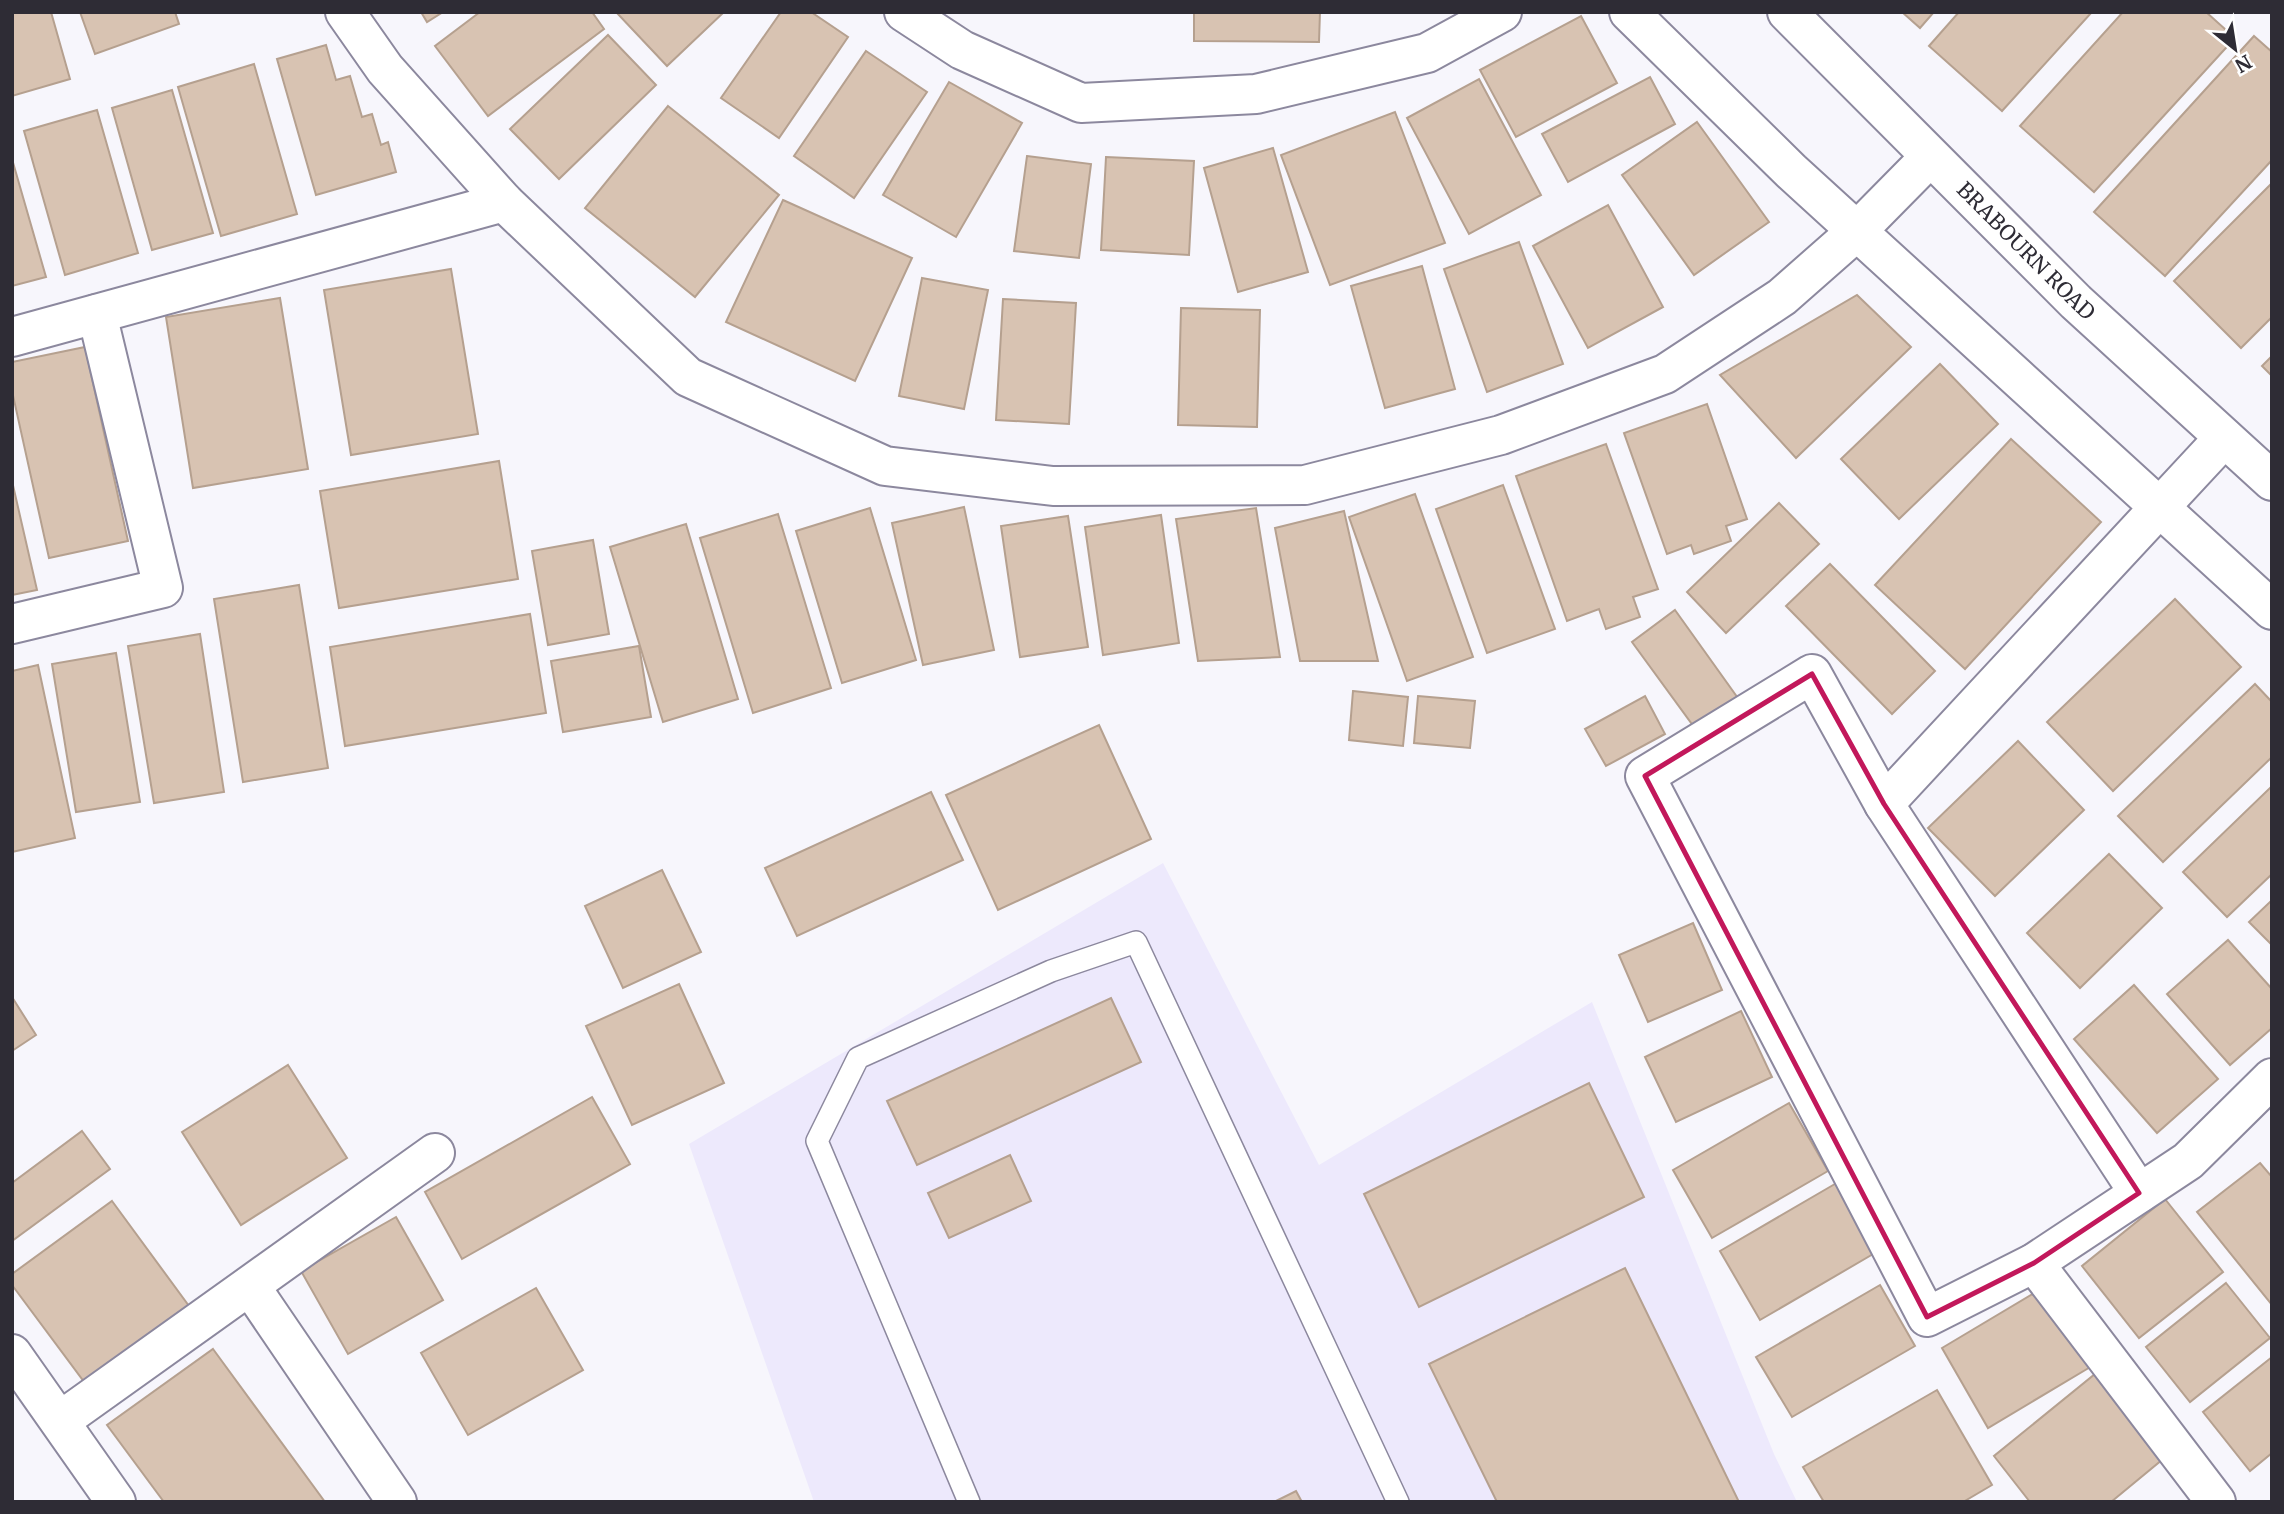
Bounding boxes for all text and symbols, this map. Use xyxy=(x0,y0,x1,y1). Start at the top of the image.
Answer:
north arrow xyxy=(2200,14,2270,84)
text: N xyxy=(2231,50,2256,78)
street label: BRABOURN ROAD xyxy=(1951,176,2101,326)

